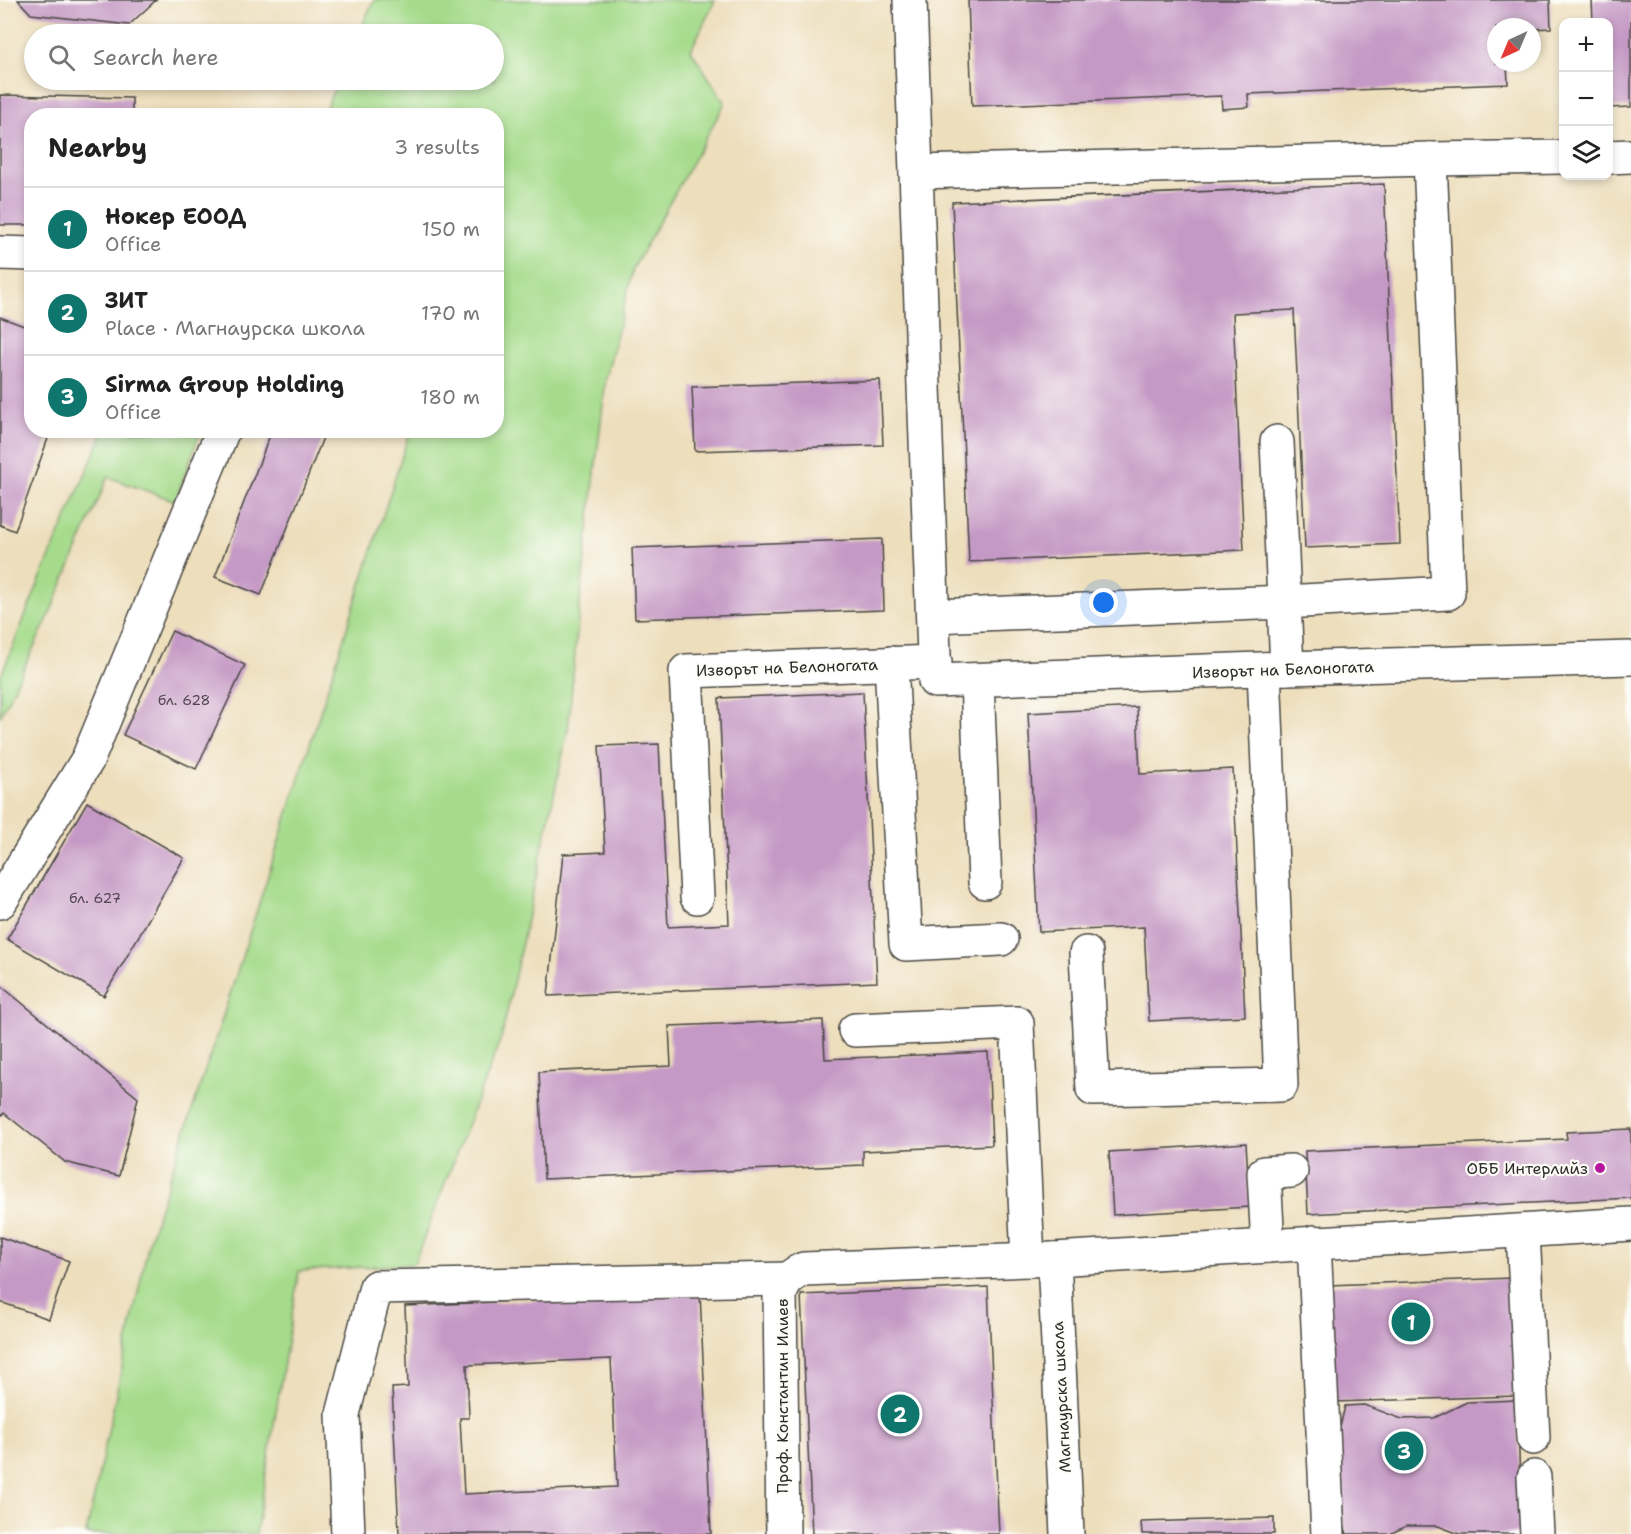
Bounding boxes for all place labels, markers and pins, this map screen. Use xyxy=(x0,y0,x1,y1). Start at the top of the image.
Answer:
place label: ОББ Интерлийз xyxy=(1467,1158,1588,1179)
marker: ОББ Интерлийз xyxy=(1593,1161,1607,1175)
pin: 1 xyxy=(1392,1300,1430,1344)
pin: 2 xyxy=(880,1392,920,1436)
pin: 3 xyxy=(1384,1428,1424,1474)

